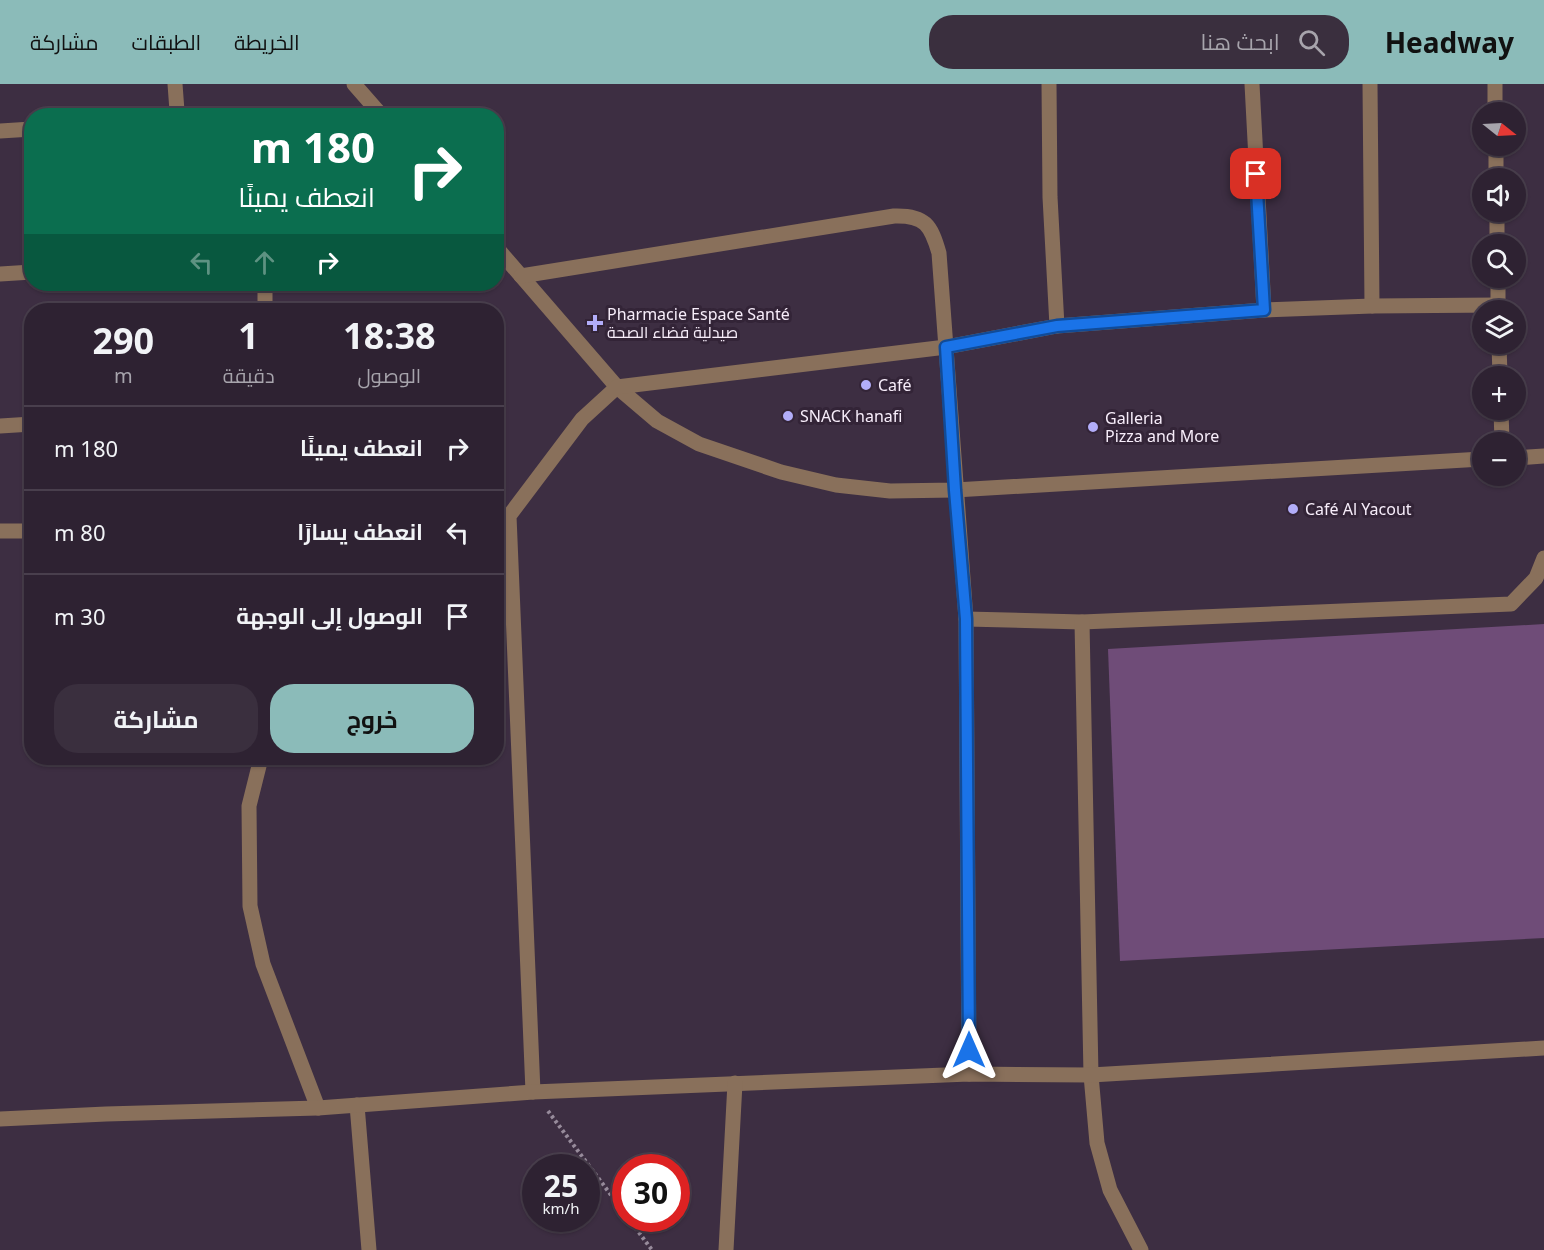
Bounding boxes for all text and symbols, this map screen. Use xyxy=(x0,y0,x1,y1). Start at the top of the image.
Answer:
search box xyxy=(929,15,1349,69)
text: Headway xyxy=(1385,23,1514,61)
text: ابحث هنا xyxy=(1200,26,1280,56)
icon: search xyxy=(1295,26,1328,59)
text: مشاركة xyxy=(30,28,99,56)
text: الطبقات xyxy=(132,28,201,56)
text: الخريطة xyxy=(234,28,300,56)
north arrow xyxy=(1472,102,1526,156)
map controls xyxy=(1472,102,1526,486)
text: 180 m xyxy=(251,118,375,175)
icon: right xyxy=(396,132,474,210)
pin xyxy=(1230,148,1281,199)
icon: arrive xyxy=(1239,157,1272,190)
button: sound xyxy=(1472,168,1526,222)
text: انعطف يمينًا xyxy=(238,178,375,215)
button: search xyxy=(1472,234,1526,288)
icon: left xyxy=(185,246,218,279)
icon: ahead xyxy=(248,246,281,279)
icon: right xyxy=(311,246,344,279)
button: layers xyxy=(1472,300,1526,354)
place label: Pharmacie Espace Santé صيدلية فضاء الصحة xyxy=(607,303,790,343)
text: 1 xyxy=(238,311,259,360)
text: 18:38 xyxy=(343,311,436,360)
text: 290 xyxy=(92,316,154,365)
marker: Pharmacie Espace Santé صيدلية فضاء الصحة xyxy=(588,316,602,330)
text: m xyxy=(114,362,133,389)
text: دقيقة xyxy=(223,362,275,389)
text: الوصول xyxy=(357,362,421,389)
button: + xyxy=(1472,366,1526,420)
place label: Café xyxy=(878,374,912,396)
marker: Café xyxy=(859,378,873,392)
place label: SNACK hanafi xyxy=(800,405,902,427)
place label: Galleria Pizza and More xyxy=(1105,407,1219,447)
marker: SNACK hanafi xyxy=(781,409,795,423)
marker: Galleria Pizza and More xyxy=(1086,420,1100,434)
text: انعطف يمينًا xyxy=(300,432,423,462)
icon: right xyxy=(441,432,474,465)
button: − xyxy=(1472,432,1526,486)
text: 180 m xyxy=(54,433,118,463)
place label: Café Al Yacout xyxy=(1305,498,1412,520)
marker: Café Al Yacout xyxy=(1286,502,1300,516)
text: انعطف يسارًا xyxy=(297,516,423,546)
icon: left xyxy=(441,516,474,549)
text: 80 m xyxy=(54,517,105,547)
text: الوصول إلى الوجهة xyxy=(236,600,423,630)
icon: arrive xyxy=(441,600,474,633)
text: 30 m xyxy=(54,601,105,631)
button: مشاركة xyxy=(54,684,258,753)
button: خروج xyxy=(270,684,474,753)
position arrow xyxy=(937,1018,1001,1082)
speed limit sign: 30 xyxy=(612,1154,690,1232)
text: 25 xyxy=(544,1165,578,1206)
text: km/h xyxy=(543,1198,579,1218)

